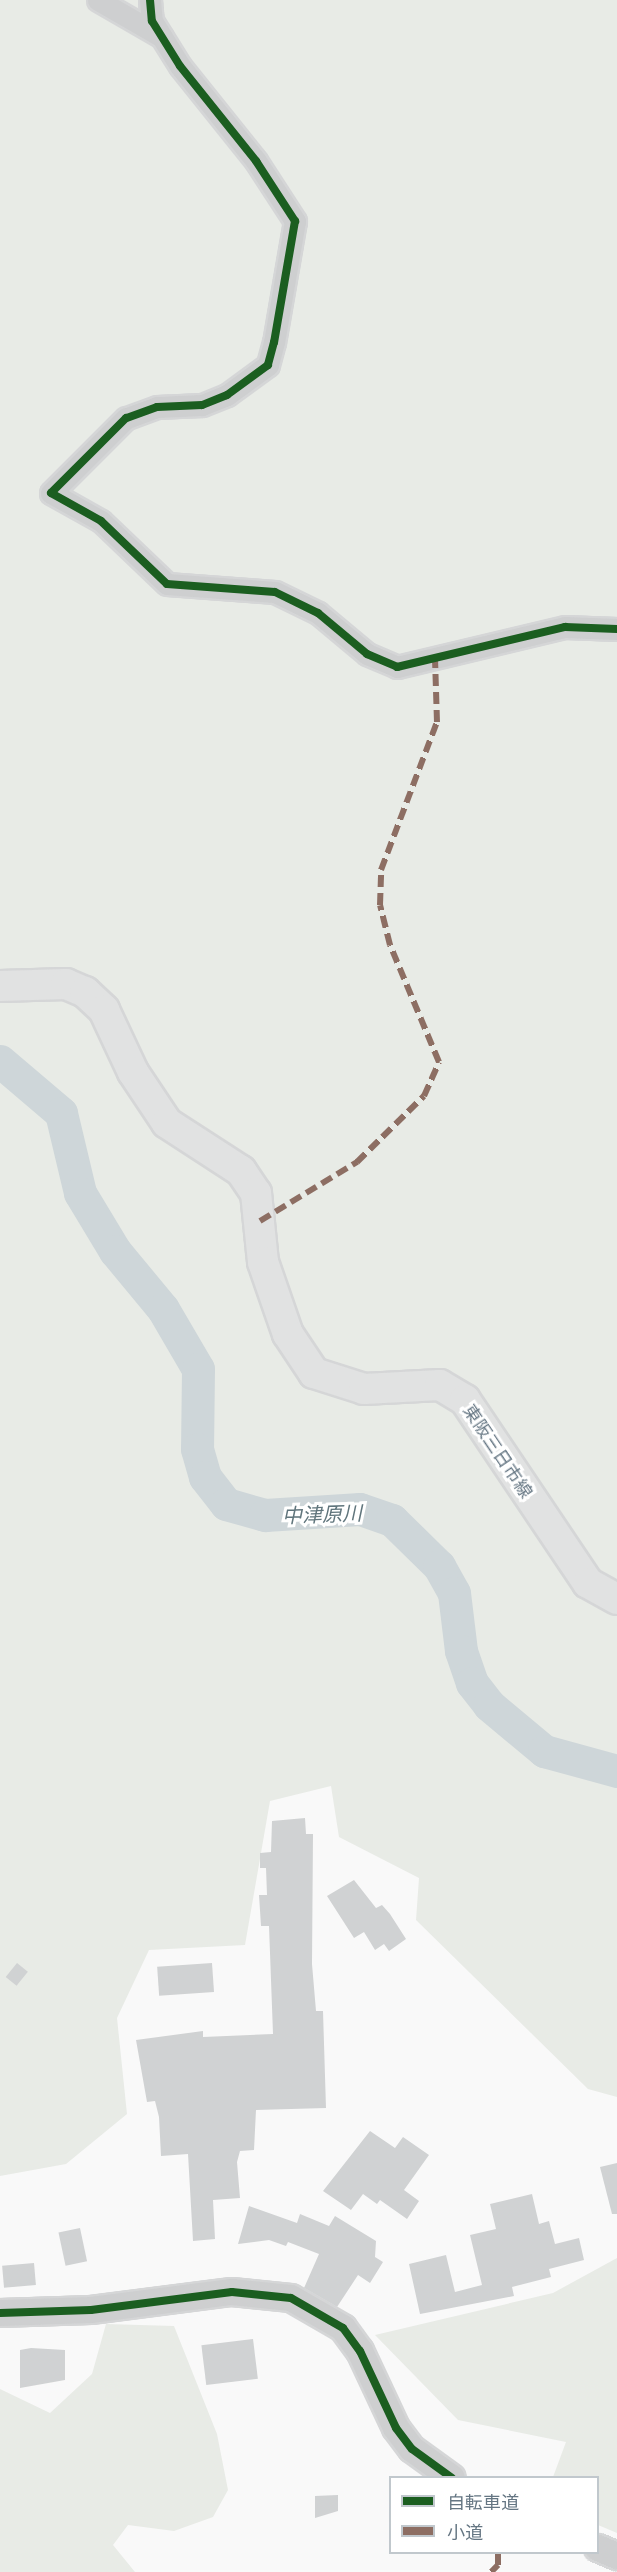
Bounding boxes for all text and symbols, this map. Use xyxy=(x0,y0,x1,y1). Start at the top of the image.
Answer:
street label: 東阪三日市線 xyxy=(459,1400,537,1502)
water label: 中津原川 xyxy=(282,1501,362,1527)
legend xyxy=(389,2476,599,2554)
text: 自転車道 xyxy=(447,2491,519,2513)
text: 小道 xyxy=(447,2521,483,2543)

